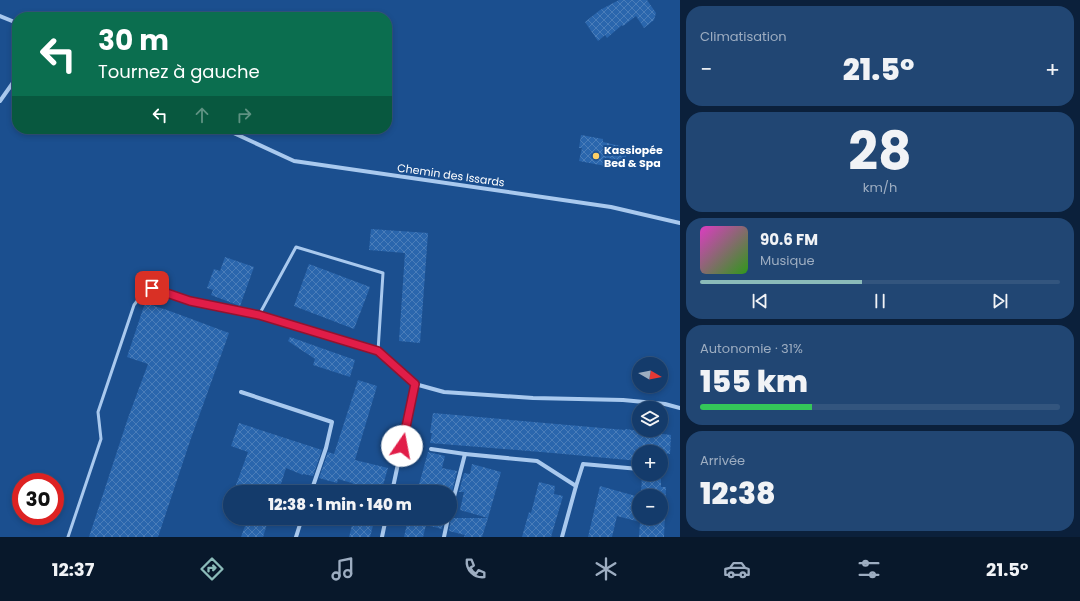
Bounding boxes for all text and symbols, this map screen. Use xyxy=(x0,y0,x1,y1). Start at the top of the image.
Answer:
text: 30 m xyxy=(98,21,169,60)
text: Climatisation xyxy=(700,27,787,46)
icon: left xyxy=(32,28,84,80)
text: 21.5° xyxy=(843,48,914,91)
text: − xyxy=(700,54,712,85)
text: + xyxy=(1045,54,1060,85)
text: Tournez à gauche xyxy=(98,59,260,84)
icon: left xyxy=(149,104,171,126)
icon: ahead xyxy=(191,104,213,126)
icon: right xyxy=(233,104,255,126)
text: 28 xyxy=(848,115,912,188)
place label: Kassiopée Bed & Spa xyxy=(604,142,663,171)
marker: Kassiopée Bed & Spa xyxy=(591,151,601,161)
street label: Chemin des Issards xyxy=(396,160,506,190)
text: km/h xyxy=(863,178,897,197)
text: 90.6 FM xyxy=(760,229,818,250)
text: Musique xyxy=(760,251,815,270)
pin xyxy=(135,271,169,305)
icon: arrive xyxy=(141,277,163,299)
icon: previous xyxy=(749,290,771,312)
icon: pause xyxy=(869,290,891,312)
icon: next xyxy=(989,290,1011,312)
text: Autonomie · 31% xyxy=(700,339,803,358)
north arrow xyxy=(632,357,668,393)
map controls xyxy=(632,357,668,525)
text: 155 km xyxy=(700,360,808,403)
button: layers xyxy=(632,401,668,437)
position arrow xyxy=(381,425,423,467)
button: + xyxy=(632,445,668,481)
text: Arrivée xyxy=(700,451,745,470)
text: 12:38 xyxy=(700,472,776,515)
speed limit sign: 30 xyxy=(12,473,64,525)
button: − xyxy=(632,489,668,525)
text: 12:38 · 1 min · 140 m xyxy=(268,494,412,515)
icon: directions xyxy=(198,555,226,583)
icon: music xyxy=(329,555,357,583)
icon: phone xyxy=(461,555,489,583)
icon: climate xyxy=(592,555,620,583)
icon: car xyxy=(723,555,751,583)
icon: filters xyxy=(855,555,883,583)
text: 12:37 xyxy=(52,557,94,582)
text: 21.5° xyxy=(986,557,1028,582)

